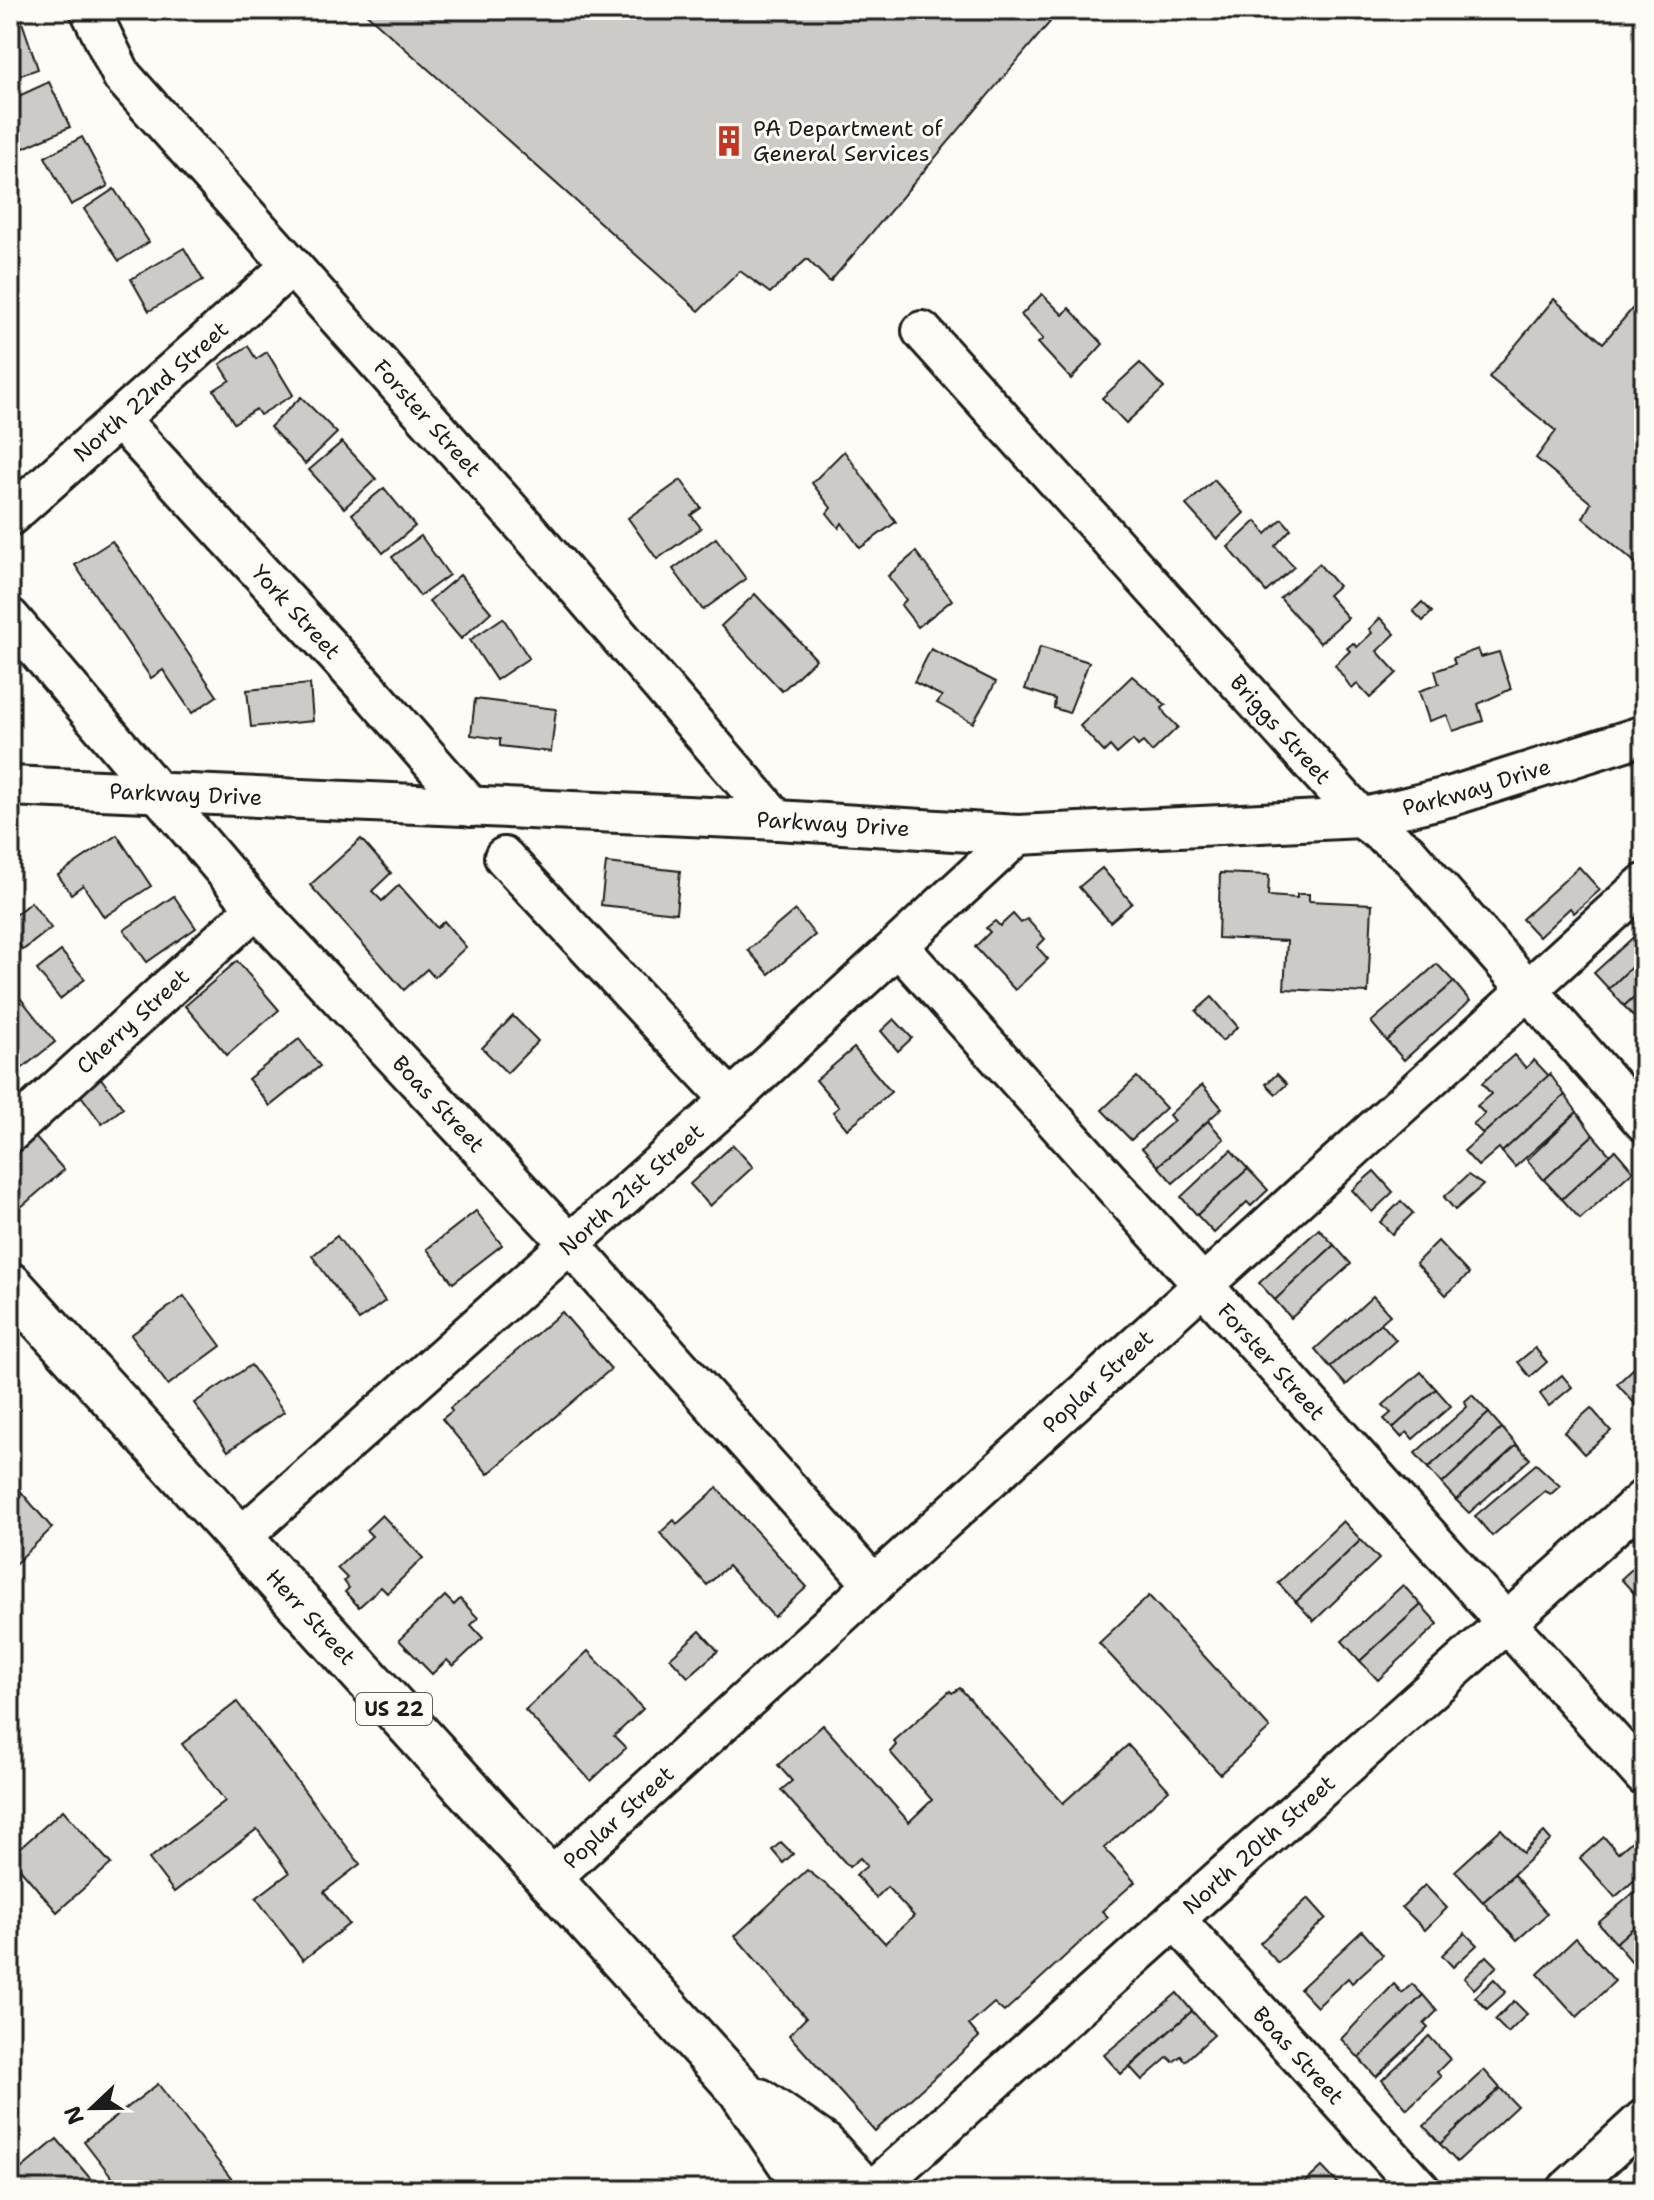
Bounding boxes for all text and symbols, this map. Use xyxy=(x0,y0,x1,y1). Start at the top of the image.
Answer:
place label: PA Department of General Services xyxy=(753,114,943,168)
building icon: PA Department of General Services xyxy=(712,124,746,158)
street label: North 22nd Street xyxy=(67,314,234,468)
street label: Forster Street xyxy=(367,353,488,483)
street label: York Street xyxy=(246,558,347,665)
street label: Briggs Street xyxy=(1224,668,1338,790)
street label: Parkway Drive xyxy=(1399,751,1554,822)
street label: Parkway Drive xyxy=(109,776,263,812)
street label: Parkway Drive xyxy=(756,805,911,843)
street label: Cherry Street xyxy=(70,962,195,1080)
street label: Boas Street xyxy=(386,1049,491,1158)
street label: North 21st Street xyxy=(552,1117,710,1262)
street label: Forster Street xyxy=(1211,1297,1332,1426)
street label: Poplar Street xyxy=(1036,1323,1159,1439)
street label: Herr Street xyxy=(260,1562,362,1671)
road number: US 22 xyxy=(356,1693,432,1725)
street label: Poplar Street xyxy=(556,1759,680,1875)
street label: North 20th Street xyxy=(1176,1768,1341,1920)
street label: Boas Street xyxy=(1247,2000,1351,2110)
north arrow xyxy=(52,2068,132,2148)
text: N xyxy=(57,2102,91,2129)

